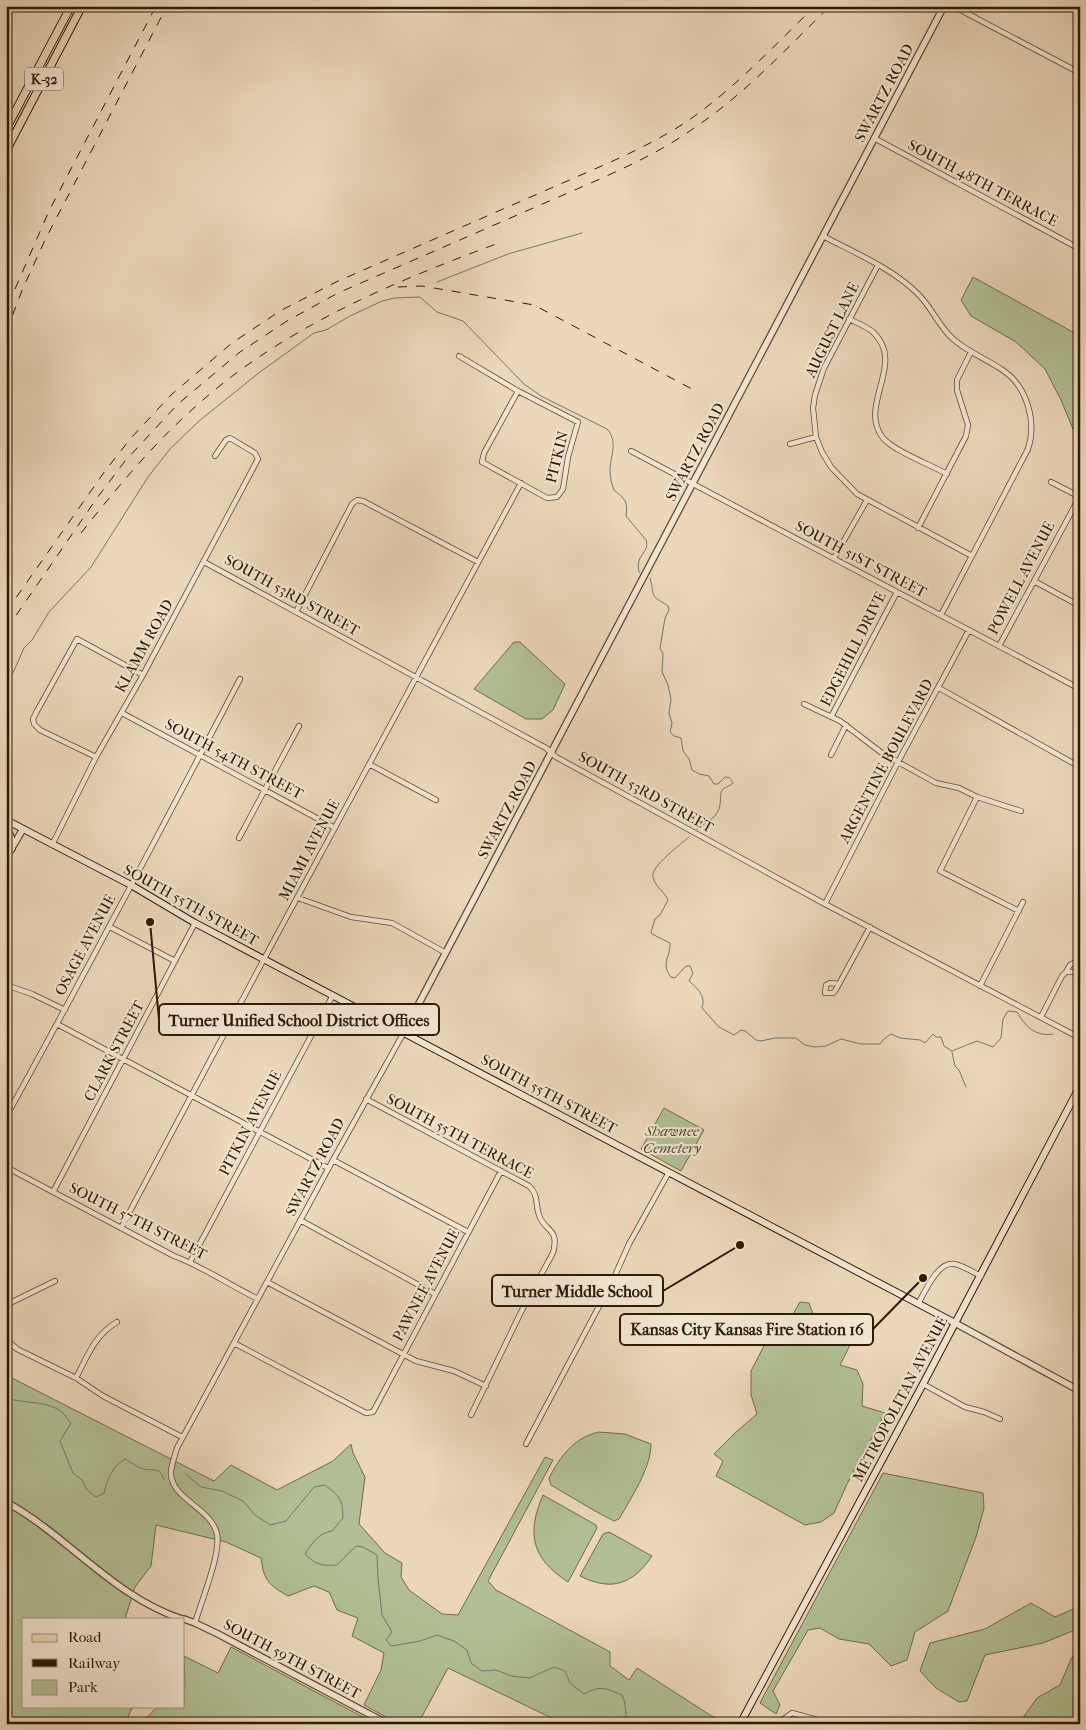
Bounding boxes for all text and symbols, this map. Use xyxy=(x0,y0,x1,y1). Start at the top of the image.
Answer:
street label: SWARTZ ROAD xyxy=(851,41,917,145)
road number: K-32 xyxy=(25,68,63,90)
street label: SOUTH 48TH TERRACE xyxy=(905,136,1061,230)
street label: AUGUST LANE xyxy=(801,279,863,381)
street label: SWARTZ ROAD xyxy=(662,400,728,504)
street label: PITKIN xyxy=(542,428,572,485)
street label: SOUTH 51ST STREET xyxy=(792,517,931,602)
street label: POWELL AVENUE xyxy=(984,518,1058,638)
street label: SOUTH 53RD STREET xyxy=(221,550,363,640)
street label: EDGEHILL DRIVE xyxy=(816,589,890,709)
street label: KLAMM ROAD xyxy=(111,596,177,696)
street label: ARGENTINE BOULEVARD xyxy=(835,676,937,847)
street label: SOUTH 54TH STREET xyxy=(162,715,307,803)
street label: SOUTH 53RD STREET xyxy=(575,747,717,837)
street label: SWARTZ ROAD xyxy=(474,758,540,862)
street label: MIAMI AVENUE xyxy=(275,796,343,904)
street label: SOUTH 55TH STREET xyxy=(120,860,262,950)
street label: OSAGE AVENUE xyxy=(51,891,119,999)
street label: CLARK STREET xyxy=(80,997,148,1104)
callout: Turner Unified School District Offices xyxy=(159,1004,439,1035)
text: Turner Unified School District Offices xyxy=(168,1011,430,1030)
street label: SOUTH 55TH STREET xyxy=(478,1051,621,1138)
street label: PITKIN AVENUE xyxy=(215,1067,285,1179)
street label: SOUTH 55TH TERRACE xyxy=(383,1090,537,1182)
street label: SWARTZ ROAD xyxy=(282,1115,348,1219)
park label: Shawnee Cemetery xyxy=(643,1122,702,1157)
street label: SOUTH 57TH STREET xyxy=(66,1178,211,1264)
street label: PAWNEE AVENUE xyxy=(389,1226,463,1344)
callout: Turner Middle School xyxy=(492,1275,663,1306)
text: Turner Middle School xyxy=(501,1282,653,1301)
street label: METROPOLITAN AVENUE xyxy=(849,1313,951,1485)
callout: Kansas City Kansas Fire Station 16 xyxy=(620,1314,873,1345)
text: Kansas City Kansas Fire Station 16 xyxy=(630,1320,864,1340)
street label: SOUTH 59TH STREET xyxy=(220,1615,364,1703)
legend xyxy=(22,1618,185,1708)
text: Road xyxy=(68,1628,102,1646)
text: Railway xyxy=(68,1654,121,1672)
text: Park xyxy=(68,1678,98,1696)

